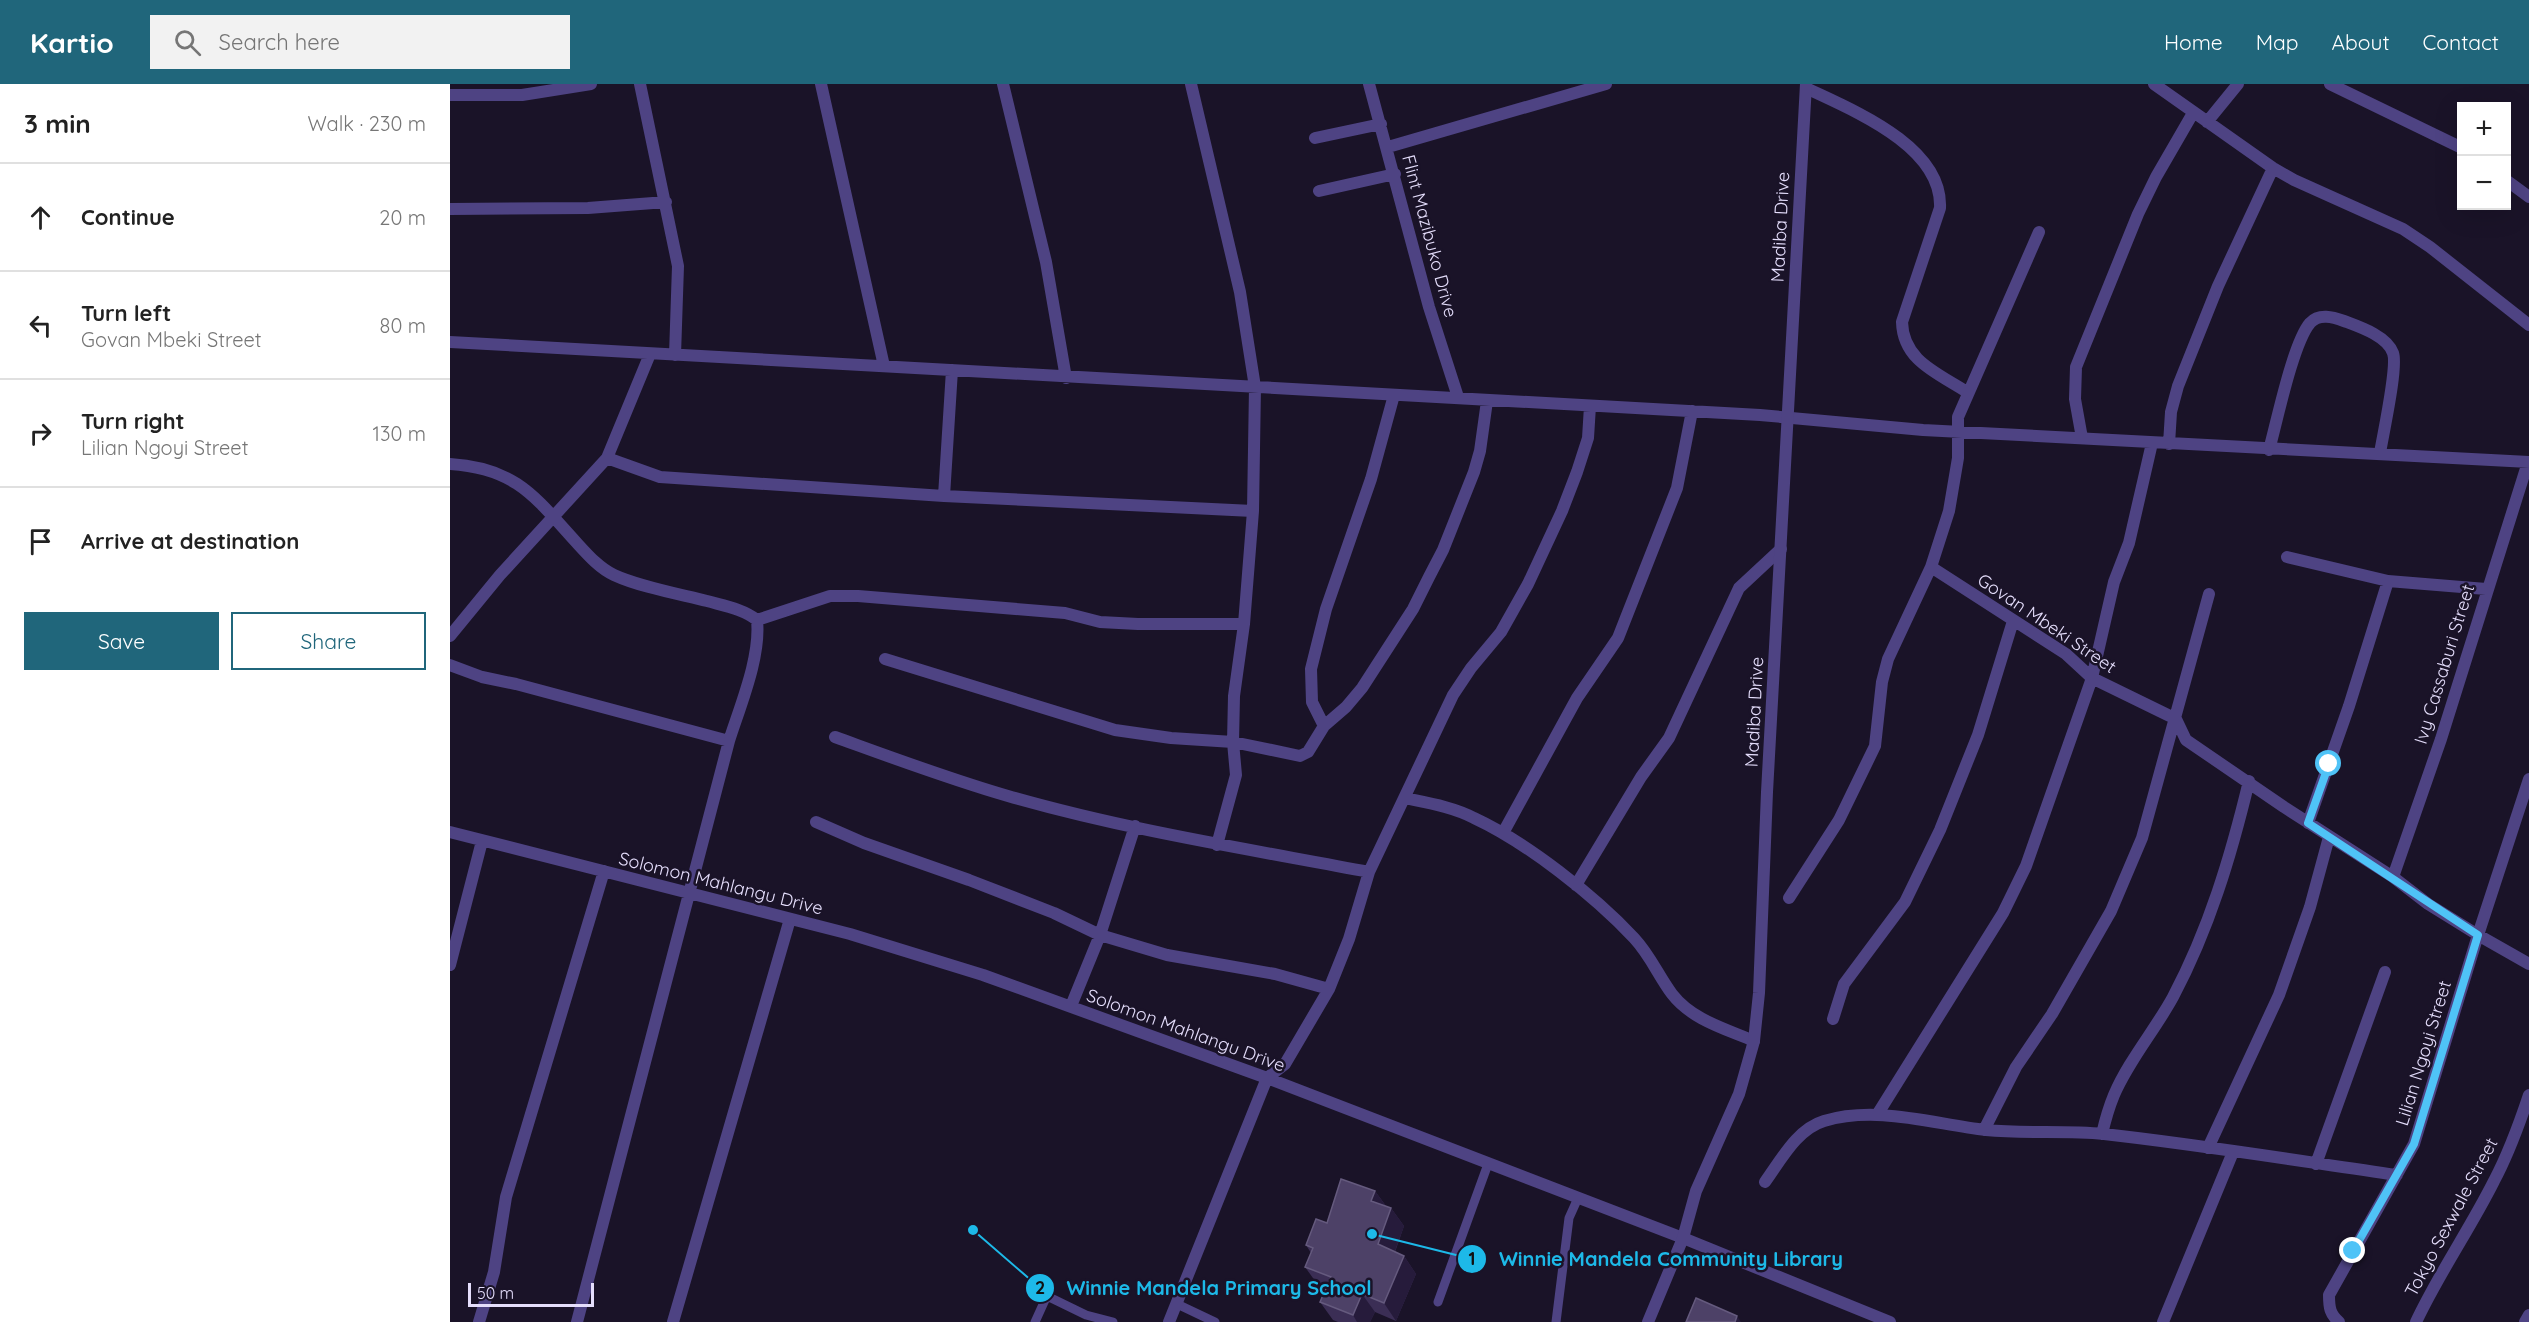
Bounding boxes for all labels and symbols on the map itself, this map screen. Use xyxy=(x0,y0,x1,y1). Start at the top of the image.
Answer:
street label: Flint Mazibuko Drive xyxy=(1397,152,1463,320)
street label: Madiba Drive xyxy=(1766,171,1794,283)
street label: Govan Mbeki Street xyxy=(1973,568,2121,678)
street label: Ivy Cassaburi Street xyxy=(2409,581,2479,747)
street label: Madiba Drive xyxy=(1740,656,1768,768)
route start xyxy=(2315,750,2341,776)
street label: Solomon Mahlangu Drive xyxy=(617,847,825,919)
street label: Lilian Ngoyi Street xyxy=(2390,978,2456,1128)
street label: Solomon Mahlangu Drive xyxy=(1084,983,1288,1077)
street label: Tokyo Sexwale Street xyxy=(2399,1134,2503,1300)
route end xyxy=(2339,1237,2365,1263)
callout: Winnie Mandela Community Library xyxy=(1457,1240,1855,1278)
text: Winnie Mandela Community Library xyxy=(1499,1246,1843,1271)
text: 1 xyxy=(1468,1247,1476,1270)
callout: Winnie Mandela Primary School xyxy=(1025,1269,1384,1307)
text: Winnie Mandela Primary School xyxy=(1066,1275,1372,1300)
text: 2 xyxy=(1035,1276,1045,1299)
scale bar xyxy=(468,1280,594,1308)

